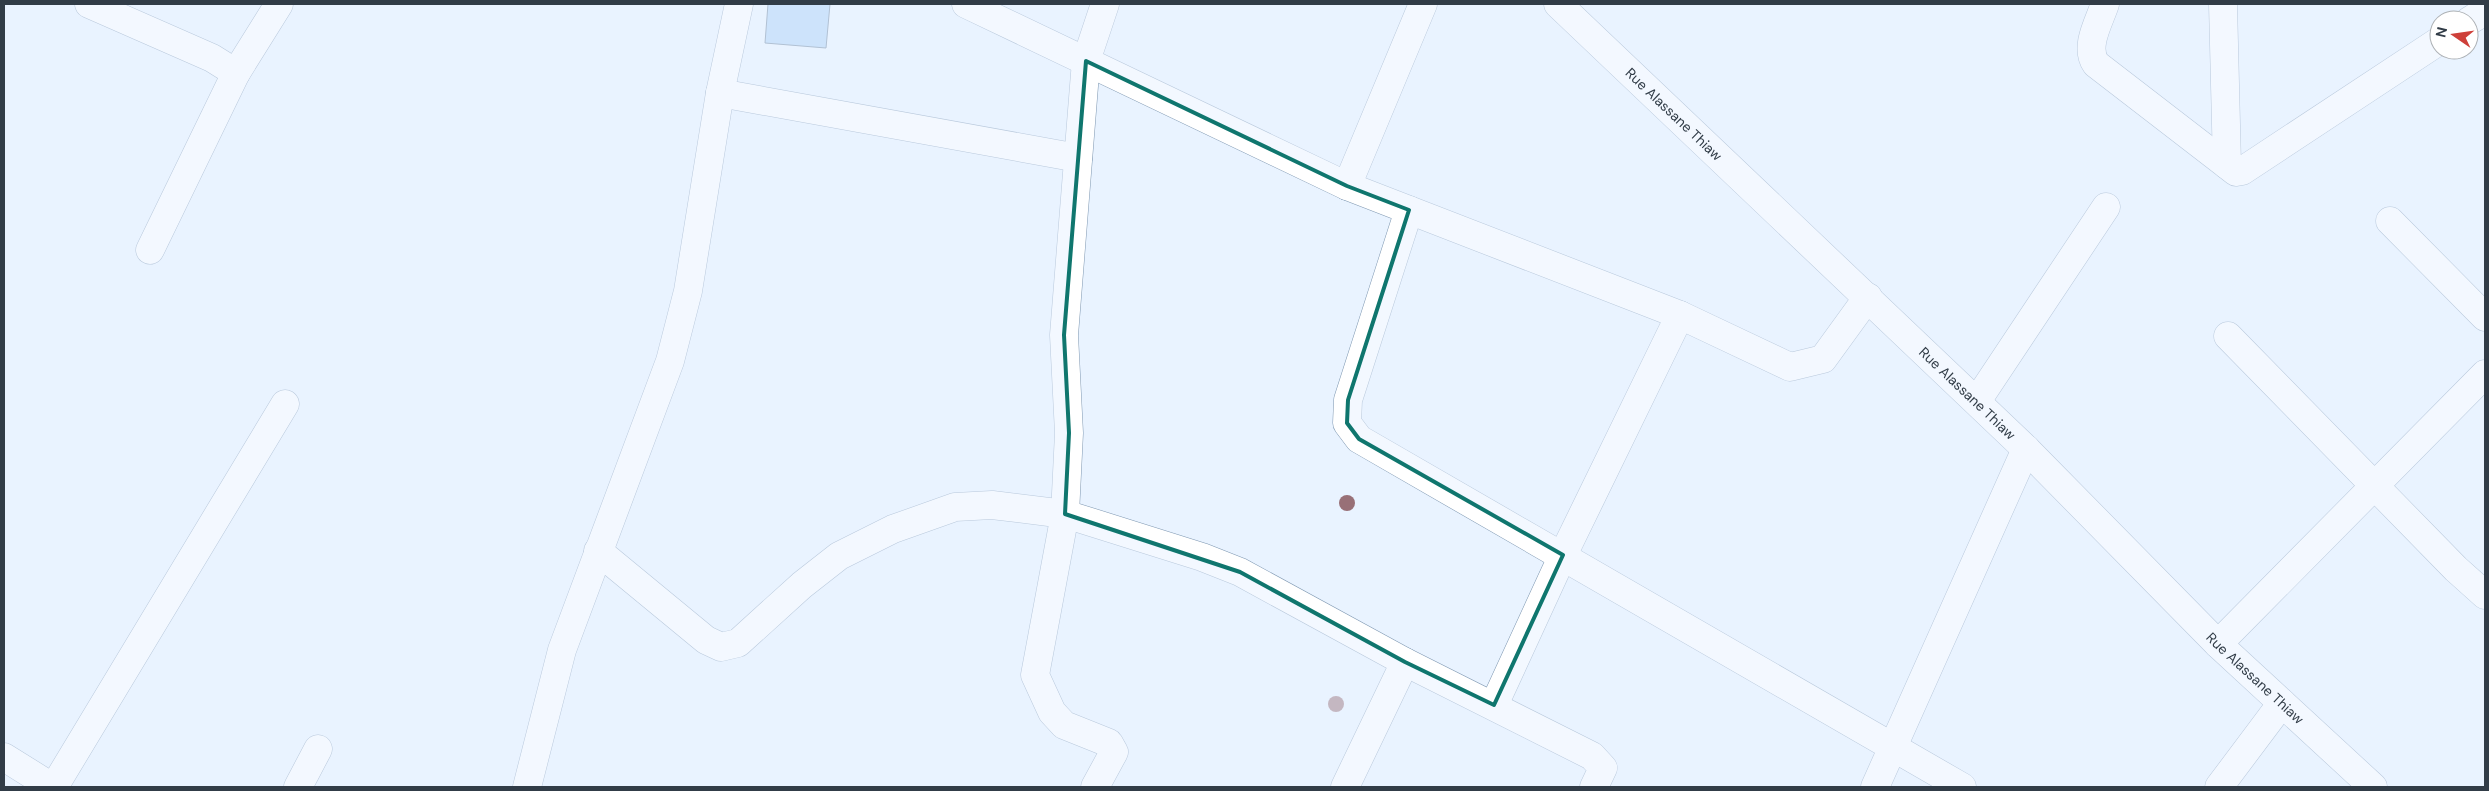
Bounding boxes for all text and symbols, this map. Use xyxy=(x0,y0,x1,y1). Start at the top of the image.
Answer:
north arrow xyxy=(2429,10,2479,60)
text: N xyxy=(2431,25,2451,39)
street label: Rue Alassane Thiaw xyxy=(1622,64,1726,165)
street label: Rue Alassane Thiaw xyxy=(1915,343,2020,444)
street label: Rue Alassane Thiaw xyxy=(2203,628,2308,728)

